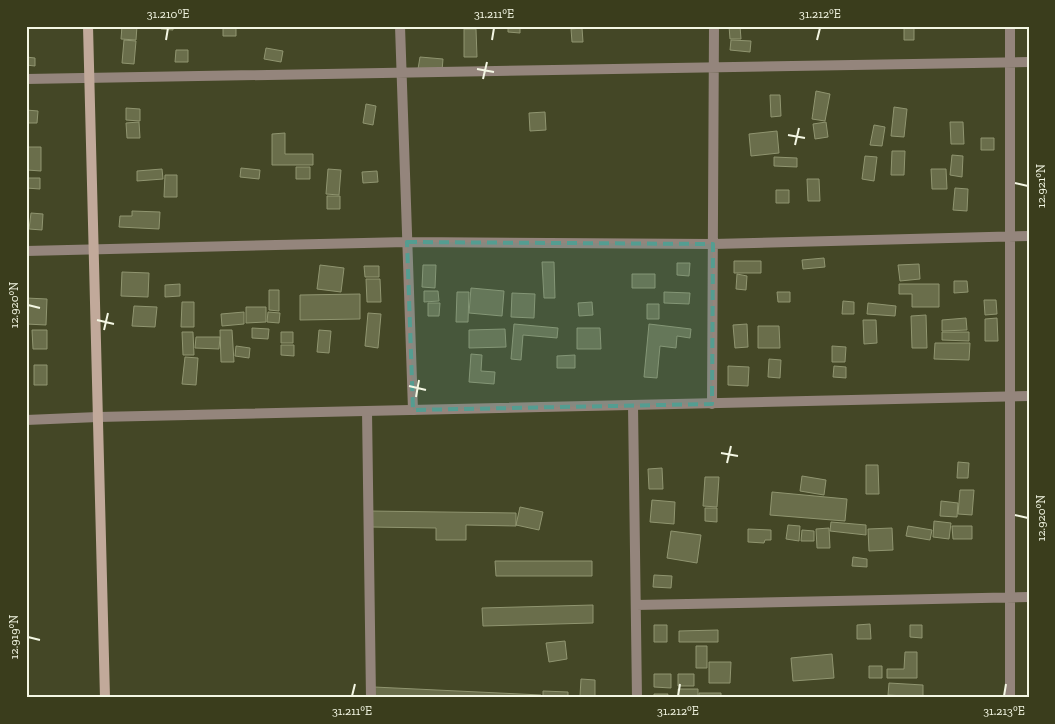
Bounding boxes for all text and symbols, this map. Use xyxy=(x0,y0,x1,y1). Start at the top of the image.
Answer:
text: 31.210°E xyxy=(147,7,189,21)
text: 31.211°E xyxy=(474,7,514,21)
text: 31.212°E xyxy=(799,7,841,21)
text: 12.921°N xyxy=(1034,164,1048,208)
text: 12.920°N xyxy=(7,282,21,328)
text: 12.920°N xyxy=(1034,495,1048,541)
text: 12.919°N xyxy=(7,615,21,659)
text: 31.211°E xyxy=(332,704,372,718)
text: 31.212°E xyxy=(657,704,699,718)
text: 31.213°E xyxy=(983,704,1025,718)

